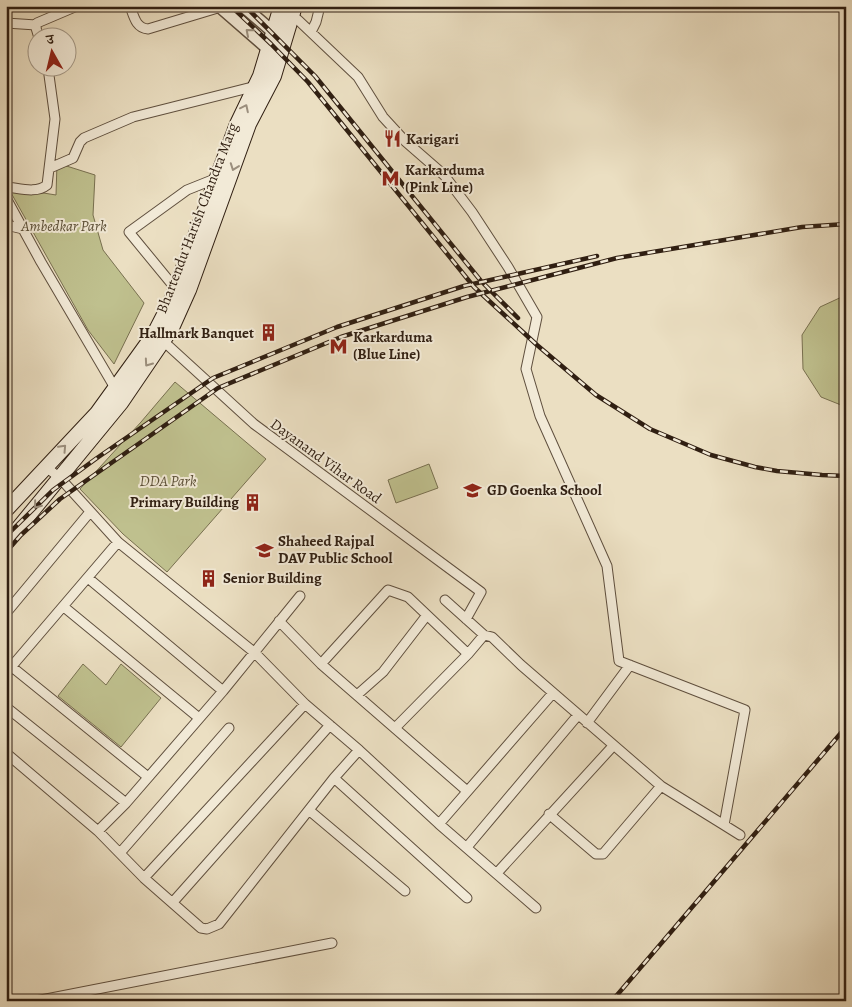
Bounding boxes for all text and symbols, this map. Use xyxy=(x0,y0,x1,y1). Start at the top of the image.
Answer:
north arrow xyxy=(28,28,78,78)
one-way arrow xyxy=(246,29,255,38)
text: उ xyxy=(44,30,56,50)
one-way arrow xyxy=(238,105,248,114)
street label: Bhartendu Harish Chandra Marg xyxy=(151,119,243,316)
restaurant icon: Karigari xyxy=(382,129,402,149)
place label: Karigari xyxy=(406,129,459,149)
place label: Karkarduma (Pink Line) xyxy=(405,160,486,197)
one-way arrow xyxy=(230,163,240,171)
metro station icon: Karkarduma (Pink Line) xyxy=(381,169,401,189)
park label: Ambedkar Park xyxy=(20,216,107,236)
place label: Hallmark Banquet xyxy=(139,323,254,343)
building icon: Hallmark Banquet xyxy=(258,323,278,343)
place label: Karkarduma (Blue Line) xyxy=(353,327,434,364)
metro station icon: Karkarduma (Blue Line) xyxy=(329,336,349,356)
one-way arrow xyxy=(145,358,154,367)
street label: Dayanand Vihar Road xyxy=(266,414,386,509)
one-way arrow xyxy=(57,445,66,454)
park label: DDA Park xyxy=(139,471,197,491)
school or university icon: GD Goenka School xyxy=(463,480,483,500)
place label: GD Goenka School xyxy=(487,480,602,500)
place label: Primary Building xyxy=(130,492,239,512)
building icon: Primary Building xyxy=(243,492,263,512)
one-way arrow xyxy=(35,499,43,508)
place label: Shaheed Rajpal DAV Public School xyxy=(278,531,393,568)
school or university icon: Shaheed Rajpal DAV Public School xyxy=(254,540,274,560)
building icon: Senior Building xyxy=(199,568,219,588)
place label: Senior Building xyxy=(223,568,322,588)

